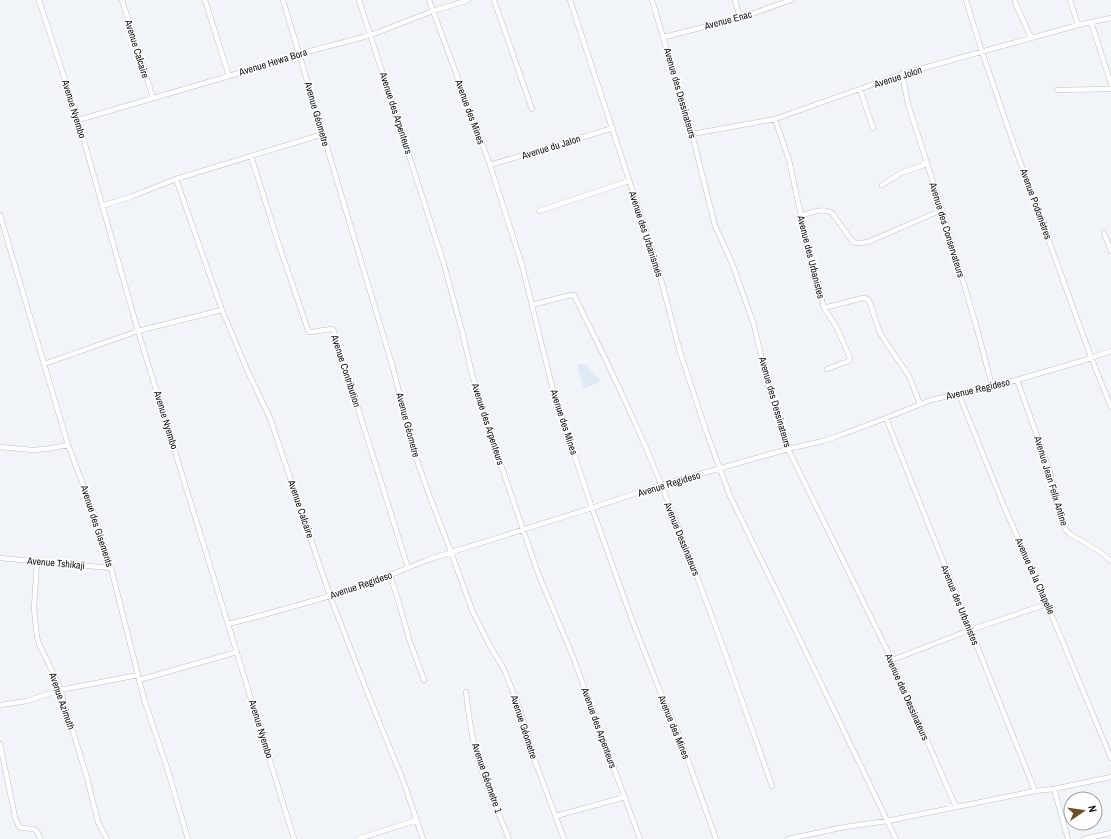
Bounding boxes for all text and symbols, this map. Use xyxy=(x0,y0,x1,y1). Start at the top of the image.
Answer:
street label: Avenue Enac xyxy=(702,7,753,33)
street label: Avenue Calcaire xyxy=(122,17,152,80)
street label: Avenue Hewa Bora xyxy=(236,45,309,79)
street label: Avenue des Dessinateurs xyxy=(661,45,699,140)
street label: Avenue Jolon xyxy=(871,63,924,91)
street label: Avenue des Arpenteurs xyxy=(376,70,415,155)
street label: Avenue Nyembo xyxy=(59,77,89,140)
street label: Avenue des Mines xyxy=(452,77,488,146)
street label: Avenue Géometre xyxy=(301,79,333,148)
street label: Avenue du Jalon xyxy=(519,132,582,162)
street label: Avenue Podomètres xyxy=(1017,166,1055,241)
street label: Avenue des Conservateurs xyxy=(926,180,968,279)
street label: Avenue des Urbanismes xyxy=(626,188,666,279)
street label: Avenue des Urbanistes xyxy=(794,213,828,300)
street label: Avenue Contribution xyxy=(328,332,364,409)
street label: Avenue des Dessinateurs xyxy=(756,354,794,449)
street label: Avenue Regideso xyxy=(944,375,1012,403)
street label: Avenue des Arpenteurs xyxy=(468,381,507,466)
street label: Avenue des Mines xyxy=(547,387,581,456)
street label: Avenue Nyembo xyxy=(151,388,181,451)
street label: Avenue Géometre xyxy=(393,390,423,459)
street label: Avenue Jean Felix Antine xyxy=(1031,434,1071,528)
street label: Avenue Regideso xyxy=(635,468,702,500)
street label: Avenue Calcaire xyxy=(285,477,317,540)
street label: Avenue des Gisements xyxy=(77,483,116,568)
street label: Avenue Dessinateurs xyxy=(661,499,703,578)
street label: Avenue de la Chapelle xyxy=(1012,535,1058,617)
street label: Avenue Tshikaji xyxy=(26,554,85,572)
street label: Avenue des Urbanistes xyxy=(938,562,982,647)
street label: Avenue Regideso xyxy=(327,568,394,602)
street label: Avenue des Dessinateurs xyxy=(882,651,932,742)
street label: Avenue Azimuth xyxy=(46,670,78,731)
street label: Avenue des Arpenteurs xyxy=(578,685,620,770)
street label: Avenue Géometre xyxy=(507,692,541,761)
street label: Avenue des Mines xyxy=(655,692,693,761)
street label: Avenue Nyembo xyxy=(246,697,276,760)
street label: Avenue Géometre 1 xyxy=(469,740,505,815)
north arrow xyxy=(1063,791,1103,831)
text: N xyxy=(1085,804,1100,813)

